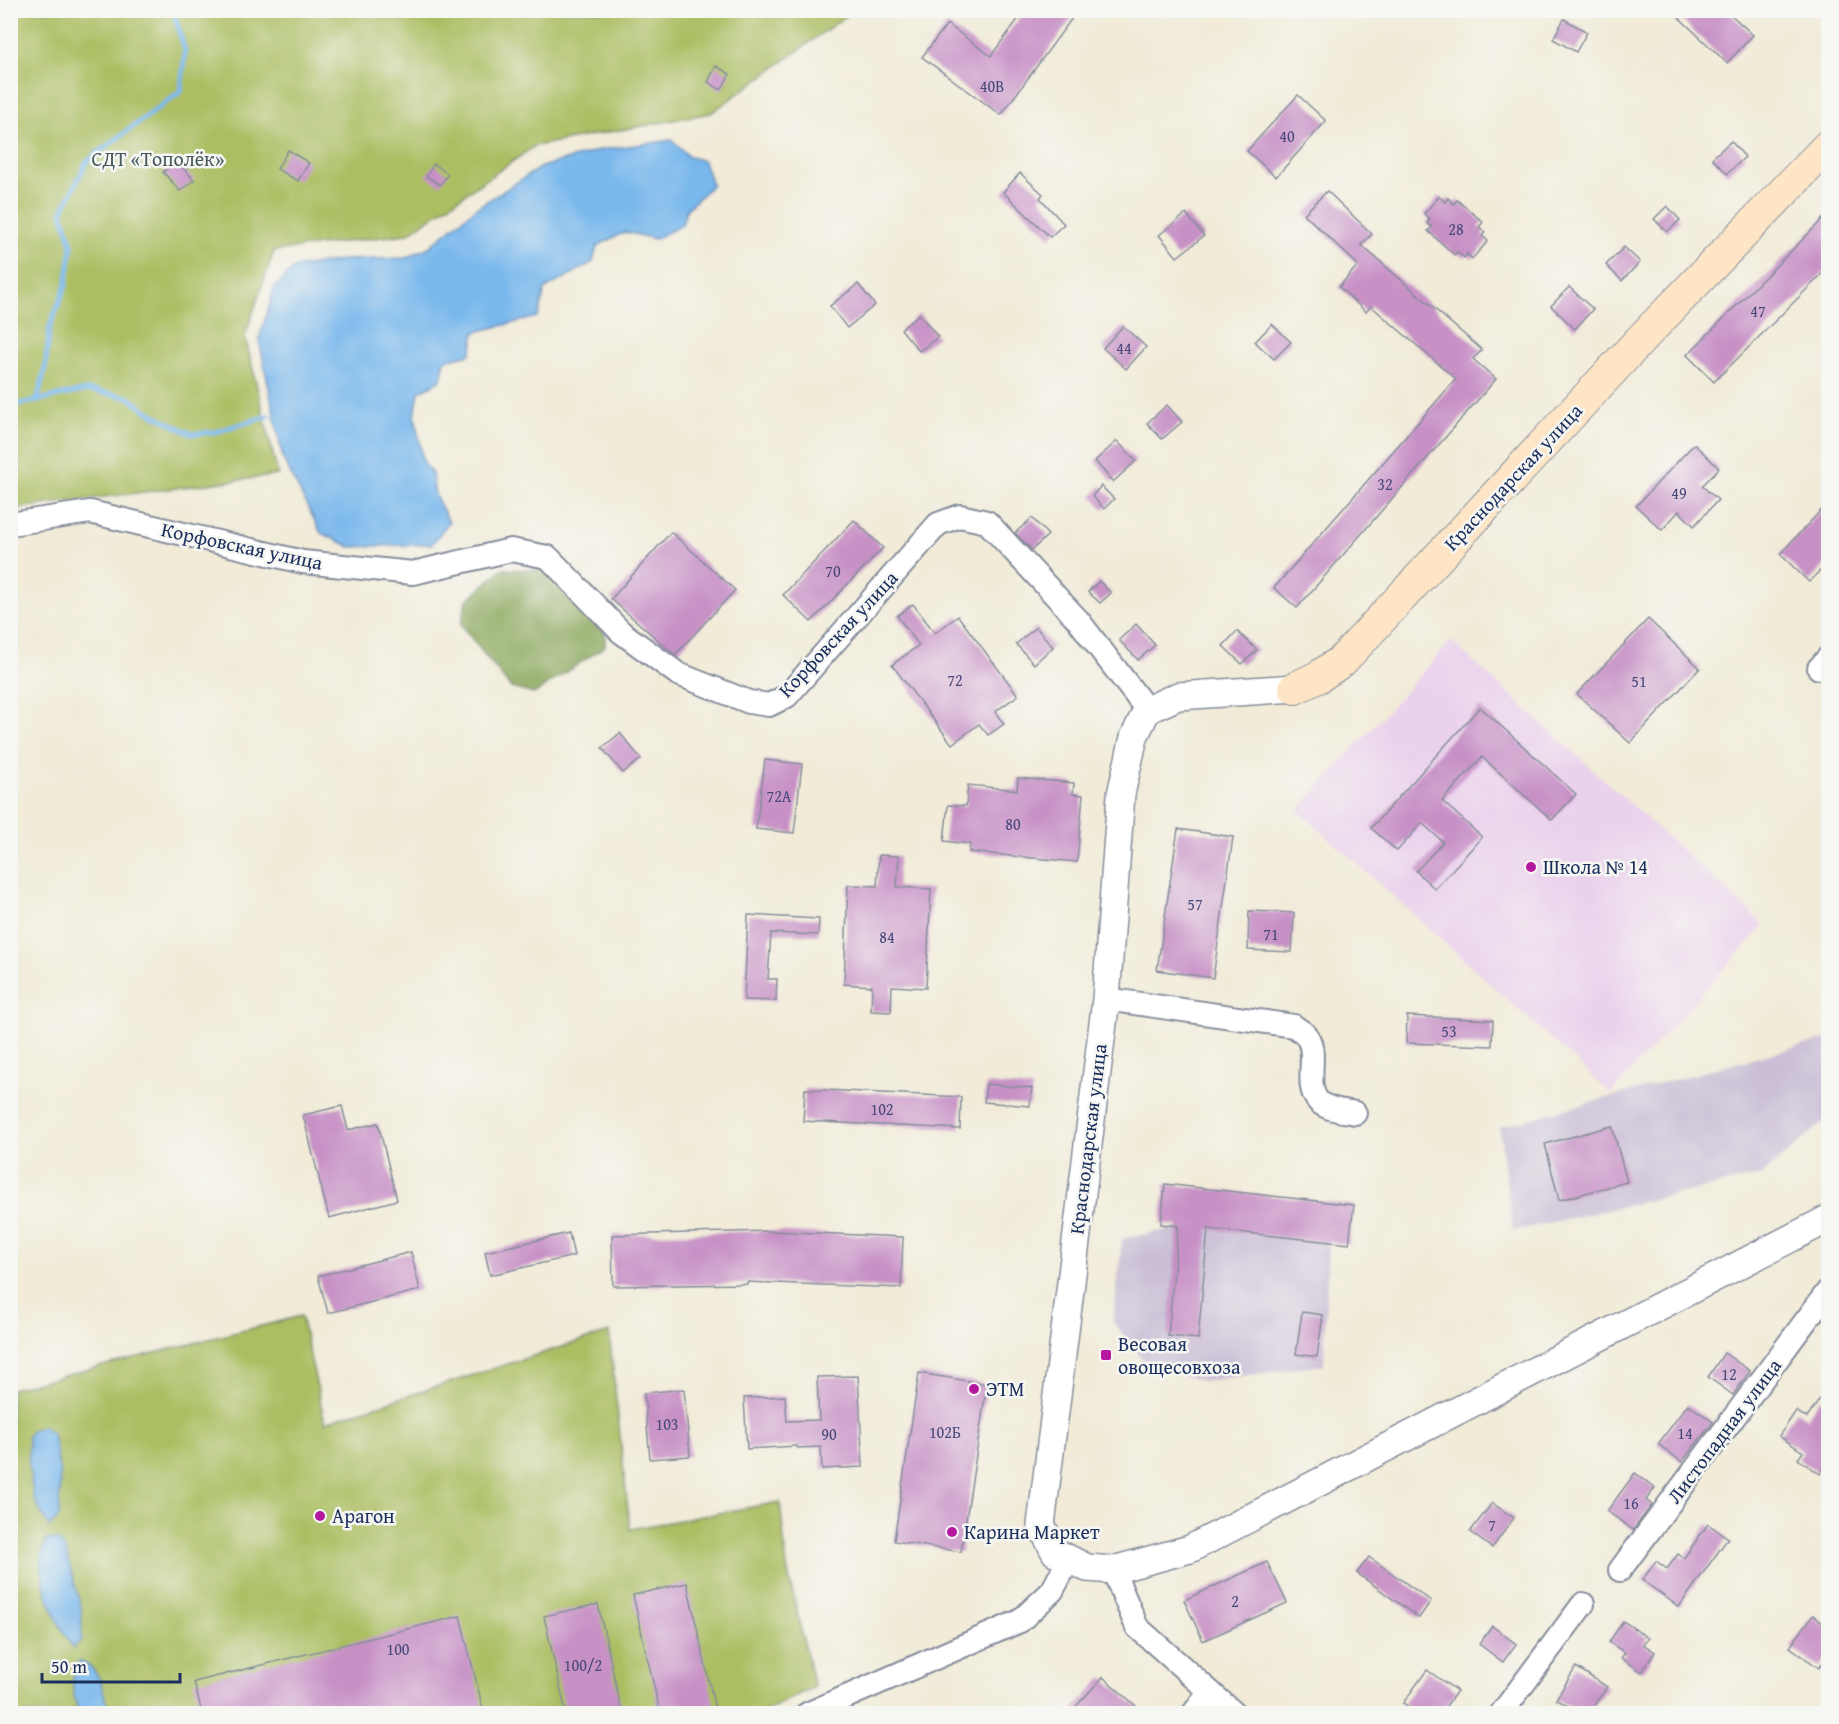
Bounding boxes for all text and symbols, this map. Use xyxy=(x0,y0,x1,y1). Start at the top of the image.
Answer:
house number: 40В xyxy=(980,74,1004,98)
house number: 40 xyxy=(1279,124,1295,148)
park label: СДТ «Тополёк» xyxy=(92,144,225,173)
house number: 28 xyxy=(1448,217,1464,241)
house number: 47 xyxy=(1750,299,1766,323)
house number: 44 xyxy=(1116,336,1132,360)
street label: Краснодарская улица xyxy=(1437,396,1589,557)
house number: 32 xyxy=(1377,472,1393,496)
house number: 49 xyxy=(1671,481,1687,505)
street label: Корфовская улица xyxy=(159,514,326,577)
house number: 70 xyxy=(825,559,841,583)
street label: Корфовская улица xyxy=(771,563,904,704)
house number: 72 xyxy=(947,668,963,692)
house number: 51 xyxy=(1631,669,1647,693)
house number: 72А xyxy=(766,784,792,808)
house number: 80 xyxy=(1005,812,1021,836)
place label: Школа № 14 xyxy=(1543,852,1648,881)
marker: Школа № 14 xyxy=(1524,860,1538,874)
house number: 57 xyxy=(1187,892,1203,916)
house number: 71 xyxy=(1263,922,1279,946)
house number: 84 xyxy=(879,925,895,949)
house number: 53 xyxy=(1441,1019,1457,1043)
street label: Краснодарская улица xyxy=(1061,1041,1114,1236)
house number: 102 xyxy=(870,1097,894,1121)
place label: Весовая овощесовхоза xyxy=(1118,1329,1241,1381)
marker: Весовая овощесовхоза xyxy=(1099,1348,1113,1362)
street label: Листопадная улица xyxy=(1659,1352,1788,1509)
house number: 12 xyxy=(1721,1362,1737,1386)
place label: ЭТМ xyxy=(986,1374,1024,1403)
marker: ЭТМ xyxy=(967,1382,981,1396)
house number: 103 xyxy=(655,1412,679,1436)
house number: 102Б xyxy=(929,1420,961,1444)
house number: 14 xyxy=(1677,1421,1693,1445)
house number: 90 xyxy=(821,1422,837,1446)
house number: 16 xyxy=(1623,1491,1639,1515)
place label: Арагон xyxy=(332,1501,395,1530)
marker: Арагон xyxy=(313,1509,327,1523)
house number: 7 xyxy=(1488,1513,1496,1537)
place label: Карина Маркет xyxy=(964,1517,1100,1546)
marker: Карина Маркет xyxy=(945,1525,959,1539)
house number: 2 xyxy=(1231,1589,1239,1613)
house number: 100 xyxy=(386,1637,410,1661)
scale bar xyxy=(42,1646,180,1684)
text: 50 m xyxy=(51,1653,87,1680)
house number: 100/2 xyxy=(564,1653,602,1677)

